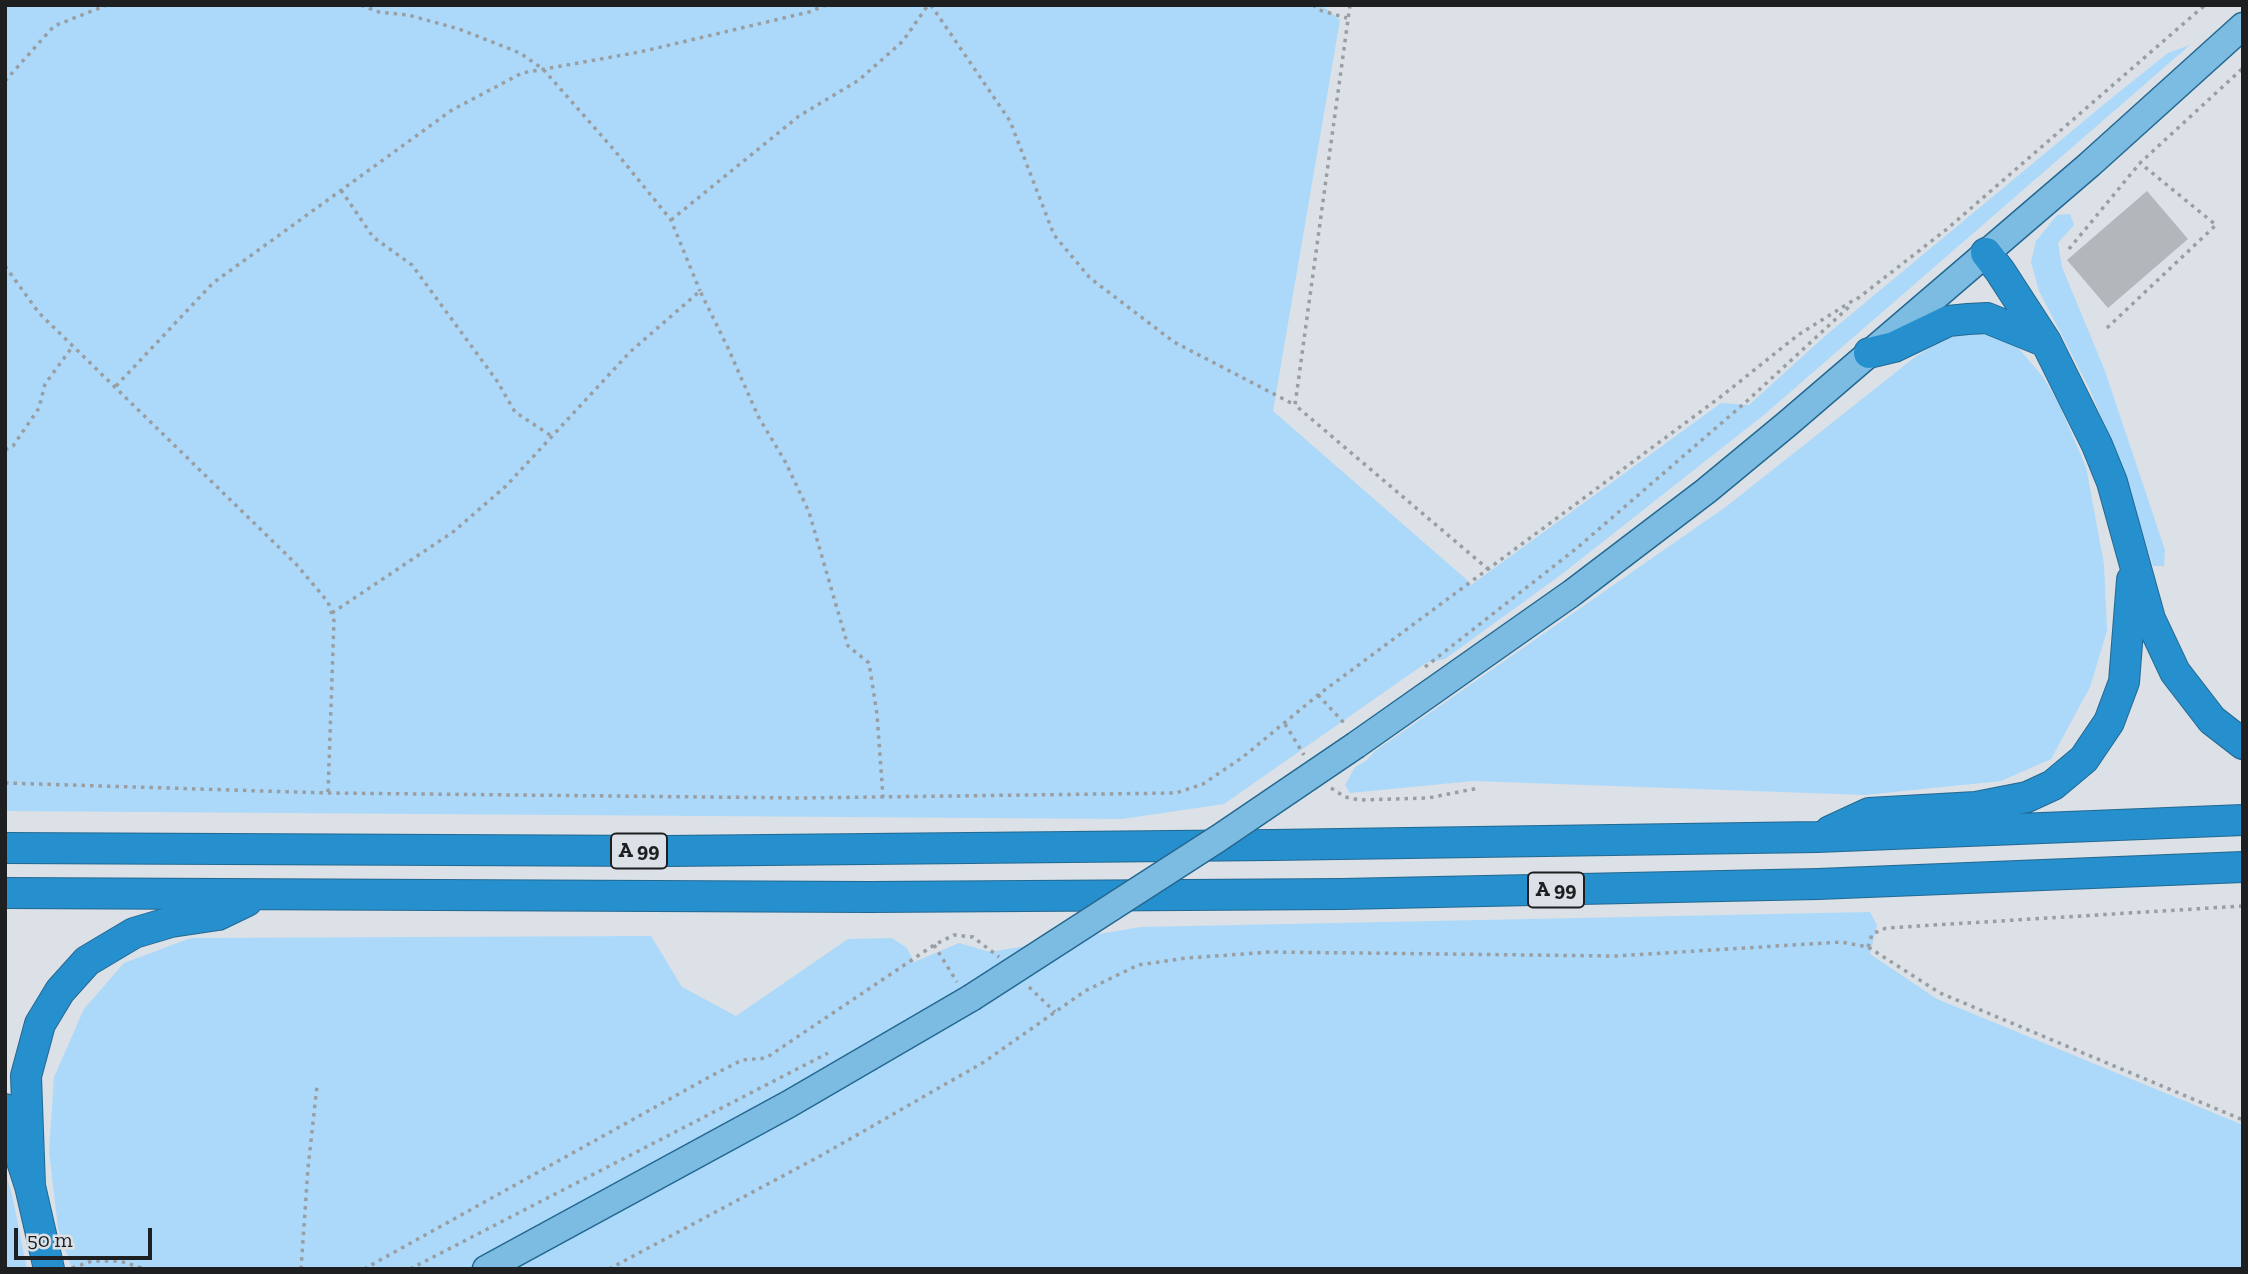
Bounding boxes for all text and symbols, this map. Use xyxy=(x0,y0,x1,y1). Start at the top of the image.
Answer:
road number: A 99 xyxy=(611,834,667,868)
road number: A 99 xyxy=(1528,872,1584,908)
scale bar xyxy=(18,1214,156,1258)
text: 50 m xyxy=(27,1227,73,1252)

